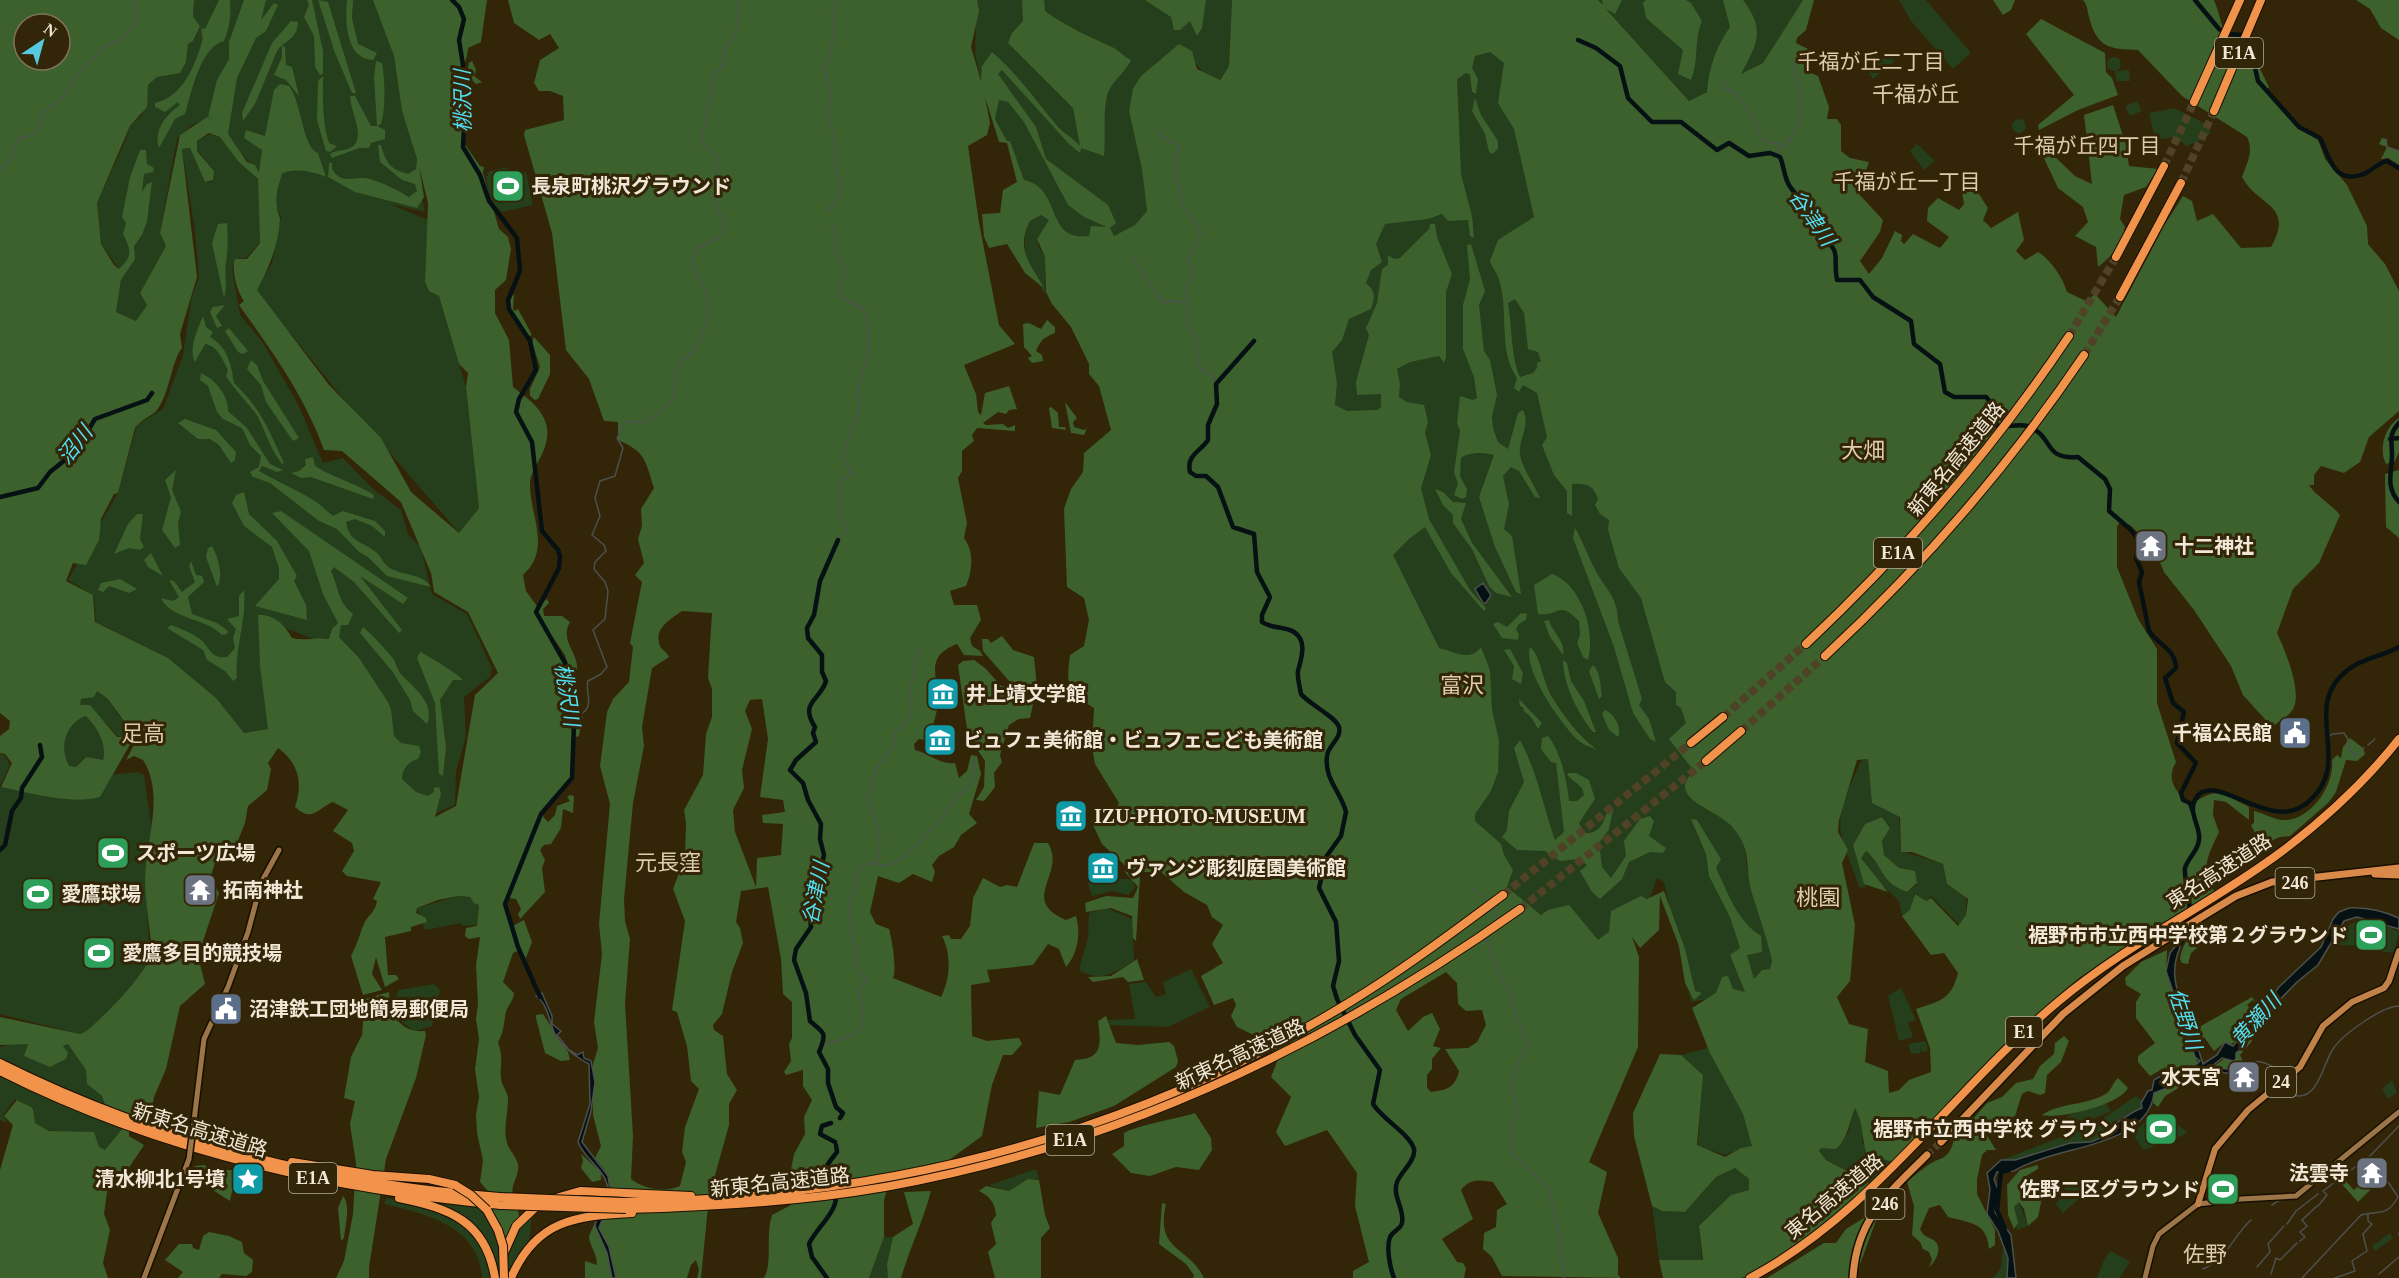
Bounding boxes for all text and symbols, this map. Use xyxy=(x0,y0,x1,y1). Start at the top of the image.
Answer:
north arrow xyxy=(12,12,72,72)
text: N xyxy=(41,20,61,41)
road number: E1A xyxy=(2215,38,2263,68)
district label: 千福が丘二丁目 xyxy=(1798,50,1945,74)
water label: 桃沢川 xyxy=(450,67,476,133)
district label: 千福が丘 xyxy=(1872,82,1960,107)
district label: 千福が丘四丁目 xyxy=(2014,134,2161,158)
sports icon: 長泉町桃沢グラウンド xyxy=(490,168,526,204)
district label: 千福が丘一丁目 xyxy=(1834,170,1981,194)
place label: 長泉町桃沢グラウンド xyxy=(531,175,731,197)
water label: 谷津川 xyxy=(1784,185,1841,252)
street label: 新東名高速道路 xyxy=(1903,398,2009,520)
water label: 沼川 xyxy=(53,419,99,469)
district label: 大畑 xyxy=(1841,438,1885,463)
temple icon: 十二神社 xyxy=(2133,528,2169,564)
place label: 十二神社 xyxy=(2174,535,2254,557)
road number: E1A xyxy=(1874,538,1922,568)
water label: 桃沢川 xyxy=(550,662,584,730)
district label: 富沢 xyxy=(1440,673,1484,698)
museum icon: 井上靖文学館 xyxy=(925,676,961,712)
place label: 井上靖文学館 xyxy=(966,683,1086,705)
public building icon: 千福公民館 xyxy=(2277,715,2313,751)
district label: 足高 xyxy=(121,721,165,746)
museum icon: ビュフェ美術館・ビュフェこども美術館 xyxy=(922,722,958,758)
place label: 千福公民館 xyxy=(2172,722,2272,744)
place label: ビュフェ美術館・ビュフェこども美術館 xyxy=(963,729,1323,751)
museum icon: IZU-PHOTO-MUSEUM xyxy=(1053,798,1089,834)
place label: IZU-PHOTO-MUSEUM xyxy=(1094,805,1306,827)
street label: 東名高速道路 xyxy=(2163,829,2275,913)
sports icon: スポーツ広場 xyxy=(95,835,131,871)
place label: スポーツ広場 xyxy=(136,842,256,864)
district label: 元長窪 xyxy=(635,850,701,875)
museum icon: ヴァンジ彫刻庭園美術館 xyxy=(1085,850,1121,886)
place label: ヴァンジ彫刻庭園美術館 xyxy=(1126,857,1346,879)
water label: 谷津川 xyxy=(798,858,834,926)
road number: 246 xyxy=(2276,868,2314,898)
temple icon: 拓南神社 xyxy=(182,872,218,908)
sports icon: 愛鷹球場 xyxy=(20,876,56,912)
place label: 拓南神社 xyxy=(223,879,303,901)
place label: 愛鷹球場 xyxy=(61,883,141,905)
district label: 桃園 xyxy=(1796,885,1840,910)
sports icon: 裾野市市立西中学校第２グラウンド xyxy=(2353,917,2389,953)
place label: 裾野市市立西中学校第２グラウンド xyxy=(2028,924,2348,946)
sports icon: 愛鷹多目的競技場 xyxy=(81,935,117,971)
place label: 愛鷹多目的競技場 xyxy=(122,942,282,964)
water label: 佐野川 xyxy=(2164,985,2207,1055)
water label: 黄瀬川 xyxy=(2226,987,2287,1051)
public building icon: 沼津鉄工団地簡易郵便局 xyxy=(208,991,244,1027)
place label: 沼津鉄工団地簡易郵便局 xyxy=(249,998,469,1020)
street label: 新東名高速道路 xyxy=(1172,1014,1308,1094)
road number: E1 xyxy=(2006,1017,2042,1047)
temple icon: 水天宮 xyxy=(2226,1059,2262,1095)
place label: 水天宮 xyxy=(2161,1066,2221,1088)
road number: 24 xyxy=(2266,1067,2296,1097)
street label: 新東名高速道路 xyxy=(130,1099,270,1161)
sports icon: 裾野市立西中学校 グラウンド xyxy=(2143,1111,2179,1147)
place label: 裾野市立西中学校 グラウンド xyxy=(1873,1118,2138,1140)
road number: E1A xyxy=(1046,1125,1094,1155)
street label: 東名高速道路 xyxy=(1781,1149,1887,1243)
temple icon: 法雲寺 xyxy=(2354,1155,2390,1191)
place icon: 清水柳北1号墳 xyxy=(230,1161,266,1197)
place label: 法雲寺 xyxy=(2289,1162,2349,1184)
road number: E1A xyxy=(289,1163,337,1193)
street label: 新東名高速道路 xyxy=(709,1164,851,1200)
place label: 清水柳北1号墳 xyxy=(95,1168,225,1190)
sports icon: 佐野二区グラウンド xyxy=(2205,1171,2241,1207)
place label: 佐野二区グラウンド xyxy=(2020,1178,2200,1200)
road number: 246 xyxy=(1866,1189,1904,1219)
district label: 佐野 xyxy=(2183,1242,2227,1267)

